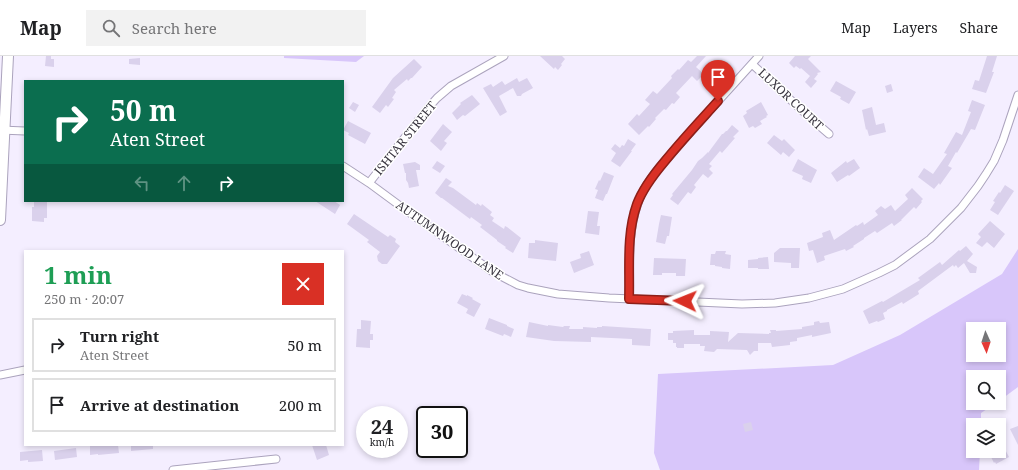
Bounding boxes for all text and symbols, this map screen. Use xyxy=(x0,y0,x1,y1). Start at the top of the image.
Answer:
search box xyxy=(86,10,366,46)
text: Map xyxy=(20,15,62,41)
icon: search xyxy=(100,17,122,39)
text: Search here xyxy=(132,18,217,38)
text: Map xyxy=(841,18,871,37)
text: Layers xyxy=(893,18,938,37)
text: Share xyxy=(960,18,998,37)
pin xyxy=(701,60,735,101)
street label: LUXOR COURT xyxy=(755,64,828,134)
icon: arrive xyxy=(707,66,729,88)
text: 50 m xyxy=(110,91,177,129)
icon: right xyxy=(44,96,96,148)
street label: ISHTAR STREET xyxy=(370,97,440,178)
text: Aten Street xyxy=(110,127,205,151)
icon: left xyxy=(131,172,153,194)
icon: ahead xyxy=(173,172,195,194)
icon: right xyxy=(215,172,237,194)
street label: AUTUMNWOOD LANE xyxy=(393,196,507,284)
text: 1 min xyxy=(44,258,112,291)
button: close xyxy=(282,263,324,305)
position arrow xyxy=(664,280,706,322)
text: 250 m · 20:07 xyxy=(44,290,124,308)
north arrow xyxy=(966,322,1006,362)
map controls xyxy=(966,322,1006,458)
text: Turn right xyxy=(80,326,159,346)
icon: right xyxy=(46,334,68,356)
text: 50 m xyxy=(287,335,322,355)
text: Aten Street xyxy=(80,346,149,364)
button: search xyxy=(966,370,1006,410)
icon: arrive xyxy=(46,394,68,416)
text: Arrive at destination xyxy=(80,395,239,415)
text: 200 m xyxy=(279,395,322,415)
speed limit sign: 30 xyxy=(416,406,468,458)
text: 24 xyxy=(371,413,393,440)
button: layers xyxy=(966,418,1006,458)
text: km/h xyxy=(370,435,394,449)

